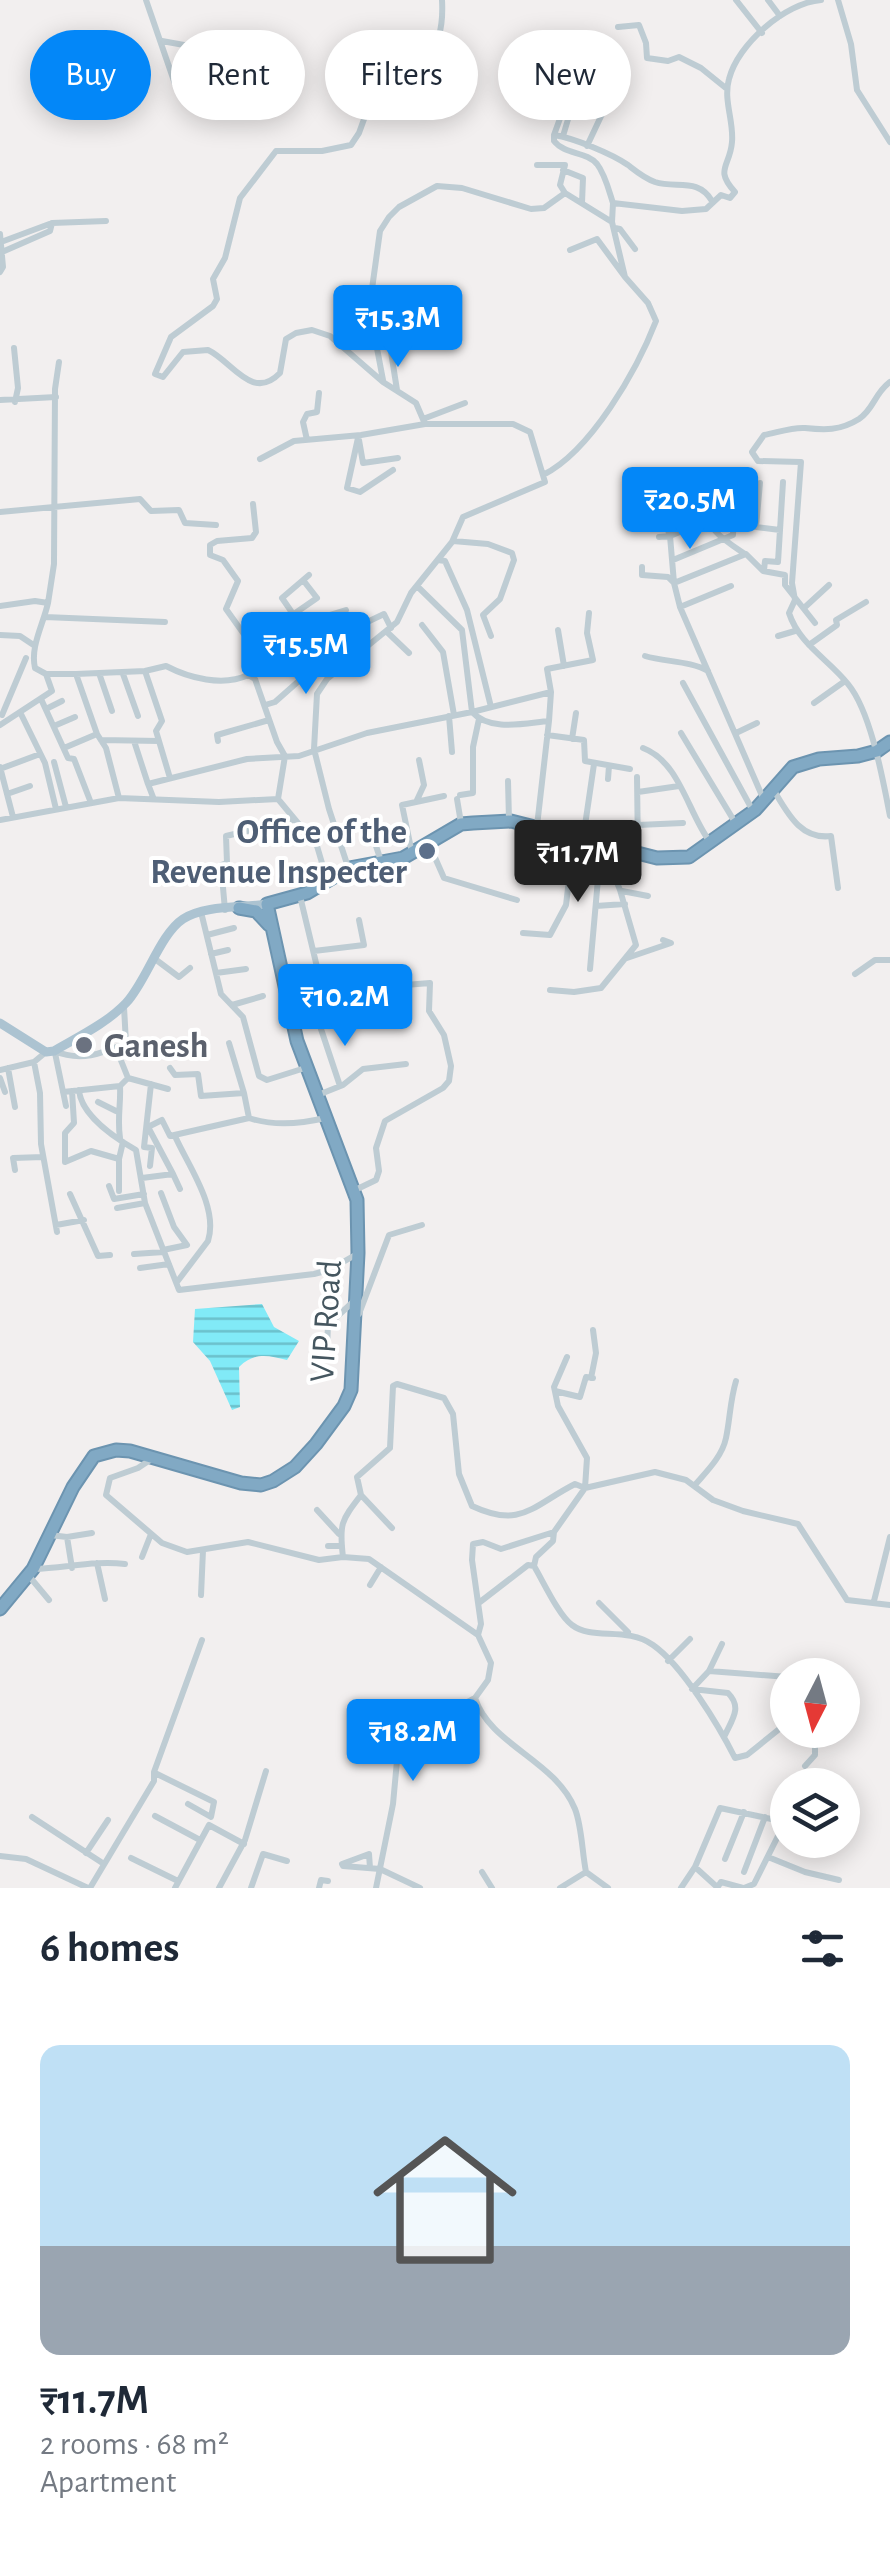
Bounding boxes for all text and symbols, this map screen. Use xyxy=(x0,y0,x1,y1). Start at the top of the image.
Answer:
chip: Buy xyxy=(30,30,151,120)
chip: Rent xyxy=(171,30,305,120)
chip: Filters xyxy=(325,30,478,120)
chip: New xyxy=(498,30,631,120)
pin: ₹15.3M xyxy=(317,285,479,370)
text: ₹15.3M xyxy=(355,301,441,333)
pin: ₹20.5M xyxy=(609,467,771,552)
text: ₹20.5M xyxy=(644,483,736,515)
pin: ₹15.5M xyxy=(225,612,387,697)
text: ₹15.5M xyxy=(263,628,349,660)
place label: Office of the Revenue Inspecter xyxy=(150,815,407,890)
pin: ₹11.7M xyxy=(497,820,659,905)
text: ₹11.7M xyxy=(536,836,620,868)
marker: Office of the Revenue Inspecter xyxy=(416,840,438,862)
pin: ₹10.2M xyxy=(264,964,426,1049)
text: ₹10.2M xyxy=(300,980,390,1012)
place label: Ganesh xyxy=(104,1029,208,1064)
marker: Ganesh xyxy=(73,1034,95,1056)
street label: VIP Road xyxy=(305,1259,348,1384)
north arrow xyxy=(770,1658,860,1748)
map controls xyxy=(770,1658,860,1858)
pin: ₹18.2M xyxy=(332,1699,494,1784)
text: ₹18.2M xyxy=(369,1715,457,1747)
button: layers xyxy=(770,1768,860,1858)
icon: filters xyxy=(795,1921,850,1976)
text: 6 homes xyxy=(40,1927,179,1969)
icon: home xyxy=(355,2110,535,2290)
text: ₹11.7M xyxy=(40,2379,149,2421)
text: 2 rooms · 68 m² xyxy=(40,2428,229,2460)
text: Apartment xyxy=(40,2466,176,2498)

